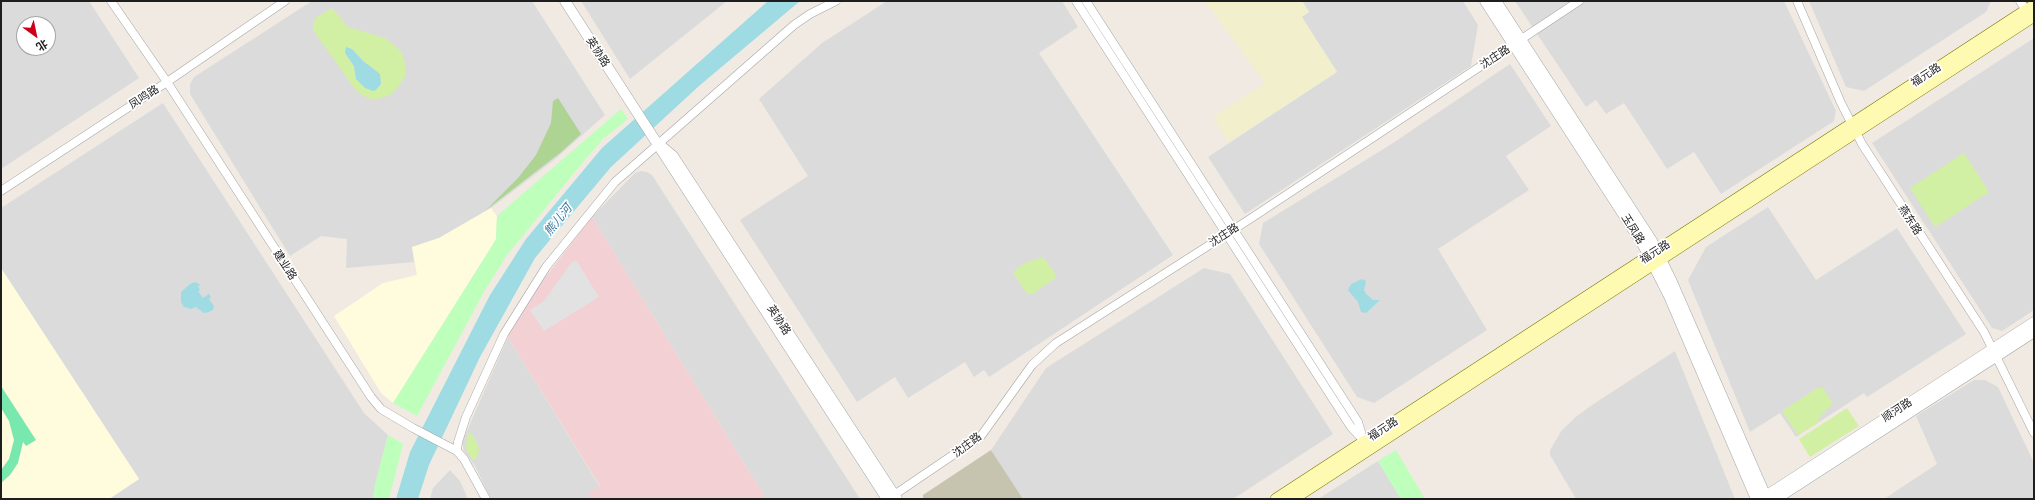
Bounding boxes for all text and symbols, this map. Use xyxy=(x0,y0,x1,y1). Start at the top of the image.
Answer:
north arrow xyxy=(16,16,56,56)
street label: 英协路 xyxy=(583,35,613,69)
text: 北 xyxy=(34,37,50,54)
street label: 沈庄路 xyxy=(1478,42,1512,72)
street label: 福元路 xyxy=(1909,60,1943,90)
street label: 凤鸣路 xyxy=(127,82,161,112)
water label: 熊儿河 xyxy=(541,201,575,239)
street label: 燕东路 xyxy=(1895,203,1925,237)
street label: 玉凤路 xyxy=(1619,212,1647,246)
street label: 沈庄路 xyxy=(1207,220,1241,250)
street label: 福元路 xyxy=(1638,237,1672,267)
street label: 建业路 xyxy=(270,248,300,282)
street label: 英协路 xyxy=(764,303,794,337)
street label: 顺河路 xyxy=(1880,395,1914,425)
street label: 福元路 xyxy=(1366,414,1400,444)
street label: 沈庄路 xyxy=(950,430,984,460)

